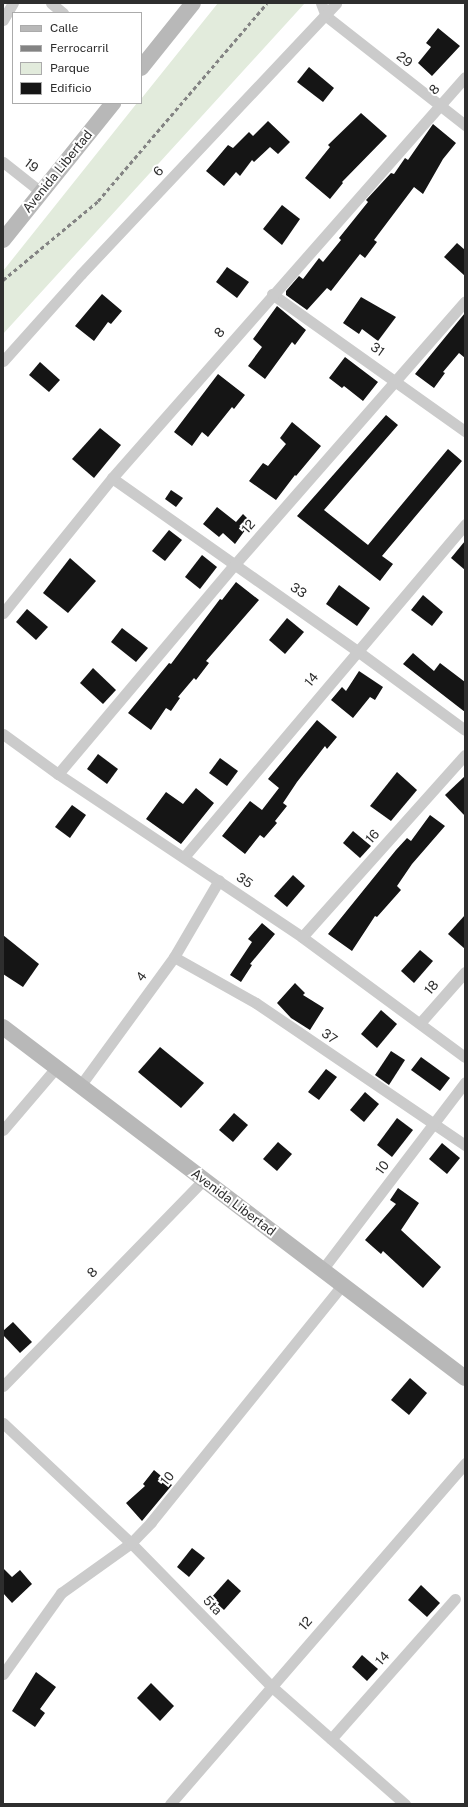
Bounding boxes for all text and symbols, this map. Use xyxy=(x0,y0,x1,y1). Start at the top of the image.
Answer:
legend xyxy=(12,12,142,104)
text: Calle xyxy=(50,21,78,35)
text: Ferrocarril xyxy=(50,41,109,55)
street label: 29 xyxy=(393,49,415,71)
text: Parque xyxy=(50,61,90,75)
text: Edificio xyxy=(50,81,92,95)
street label: 8 xyxy=(426,82,444,98)
street label: Avenida Libertad xyxy=(20,128,96,216)
street label: 19 xyxy=(21,156,41,176)
street label: 6 xyxy=(151,164,167,180)
street label: 8 xyxy=(211,325,229,341)
street label: 31 xyxy=(367,340,387,360)
street label: 12 xyxy=(239,517,259,537)
street label: 33 xyxy=(287,580,309,602)
street label: 14 xyxy=(302,670,322,690)
street label: 16 xyxy=(363,827,383,847)
street label: 35 xyxy=(233,870,255,892)
street label: 4 xyxy=(133,969,151,985)
street label: 18 xyxy=(422,978,442,998)
street label: 37 xyxy=(318,1026,340,1048)
street label: 10 xyxy=(373,1158,393,1178)
street label: Avenida Libertad xyxy=(188,1166,278,1240)
street label: 8 xyxy=(84,1265,102,1281)
street label: 10 xyxy=(158,1469,178,1489)
street label: 5ta xyxy=(199,1593,225,1619)
street label: 12 xyxy=(296,1614,316,1634)
street label: 14 xyxy=(373,1649,393,1669)

